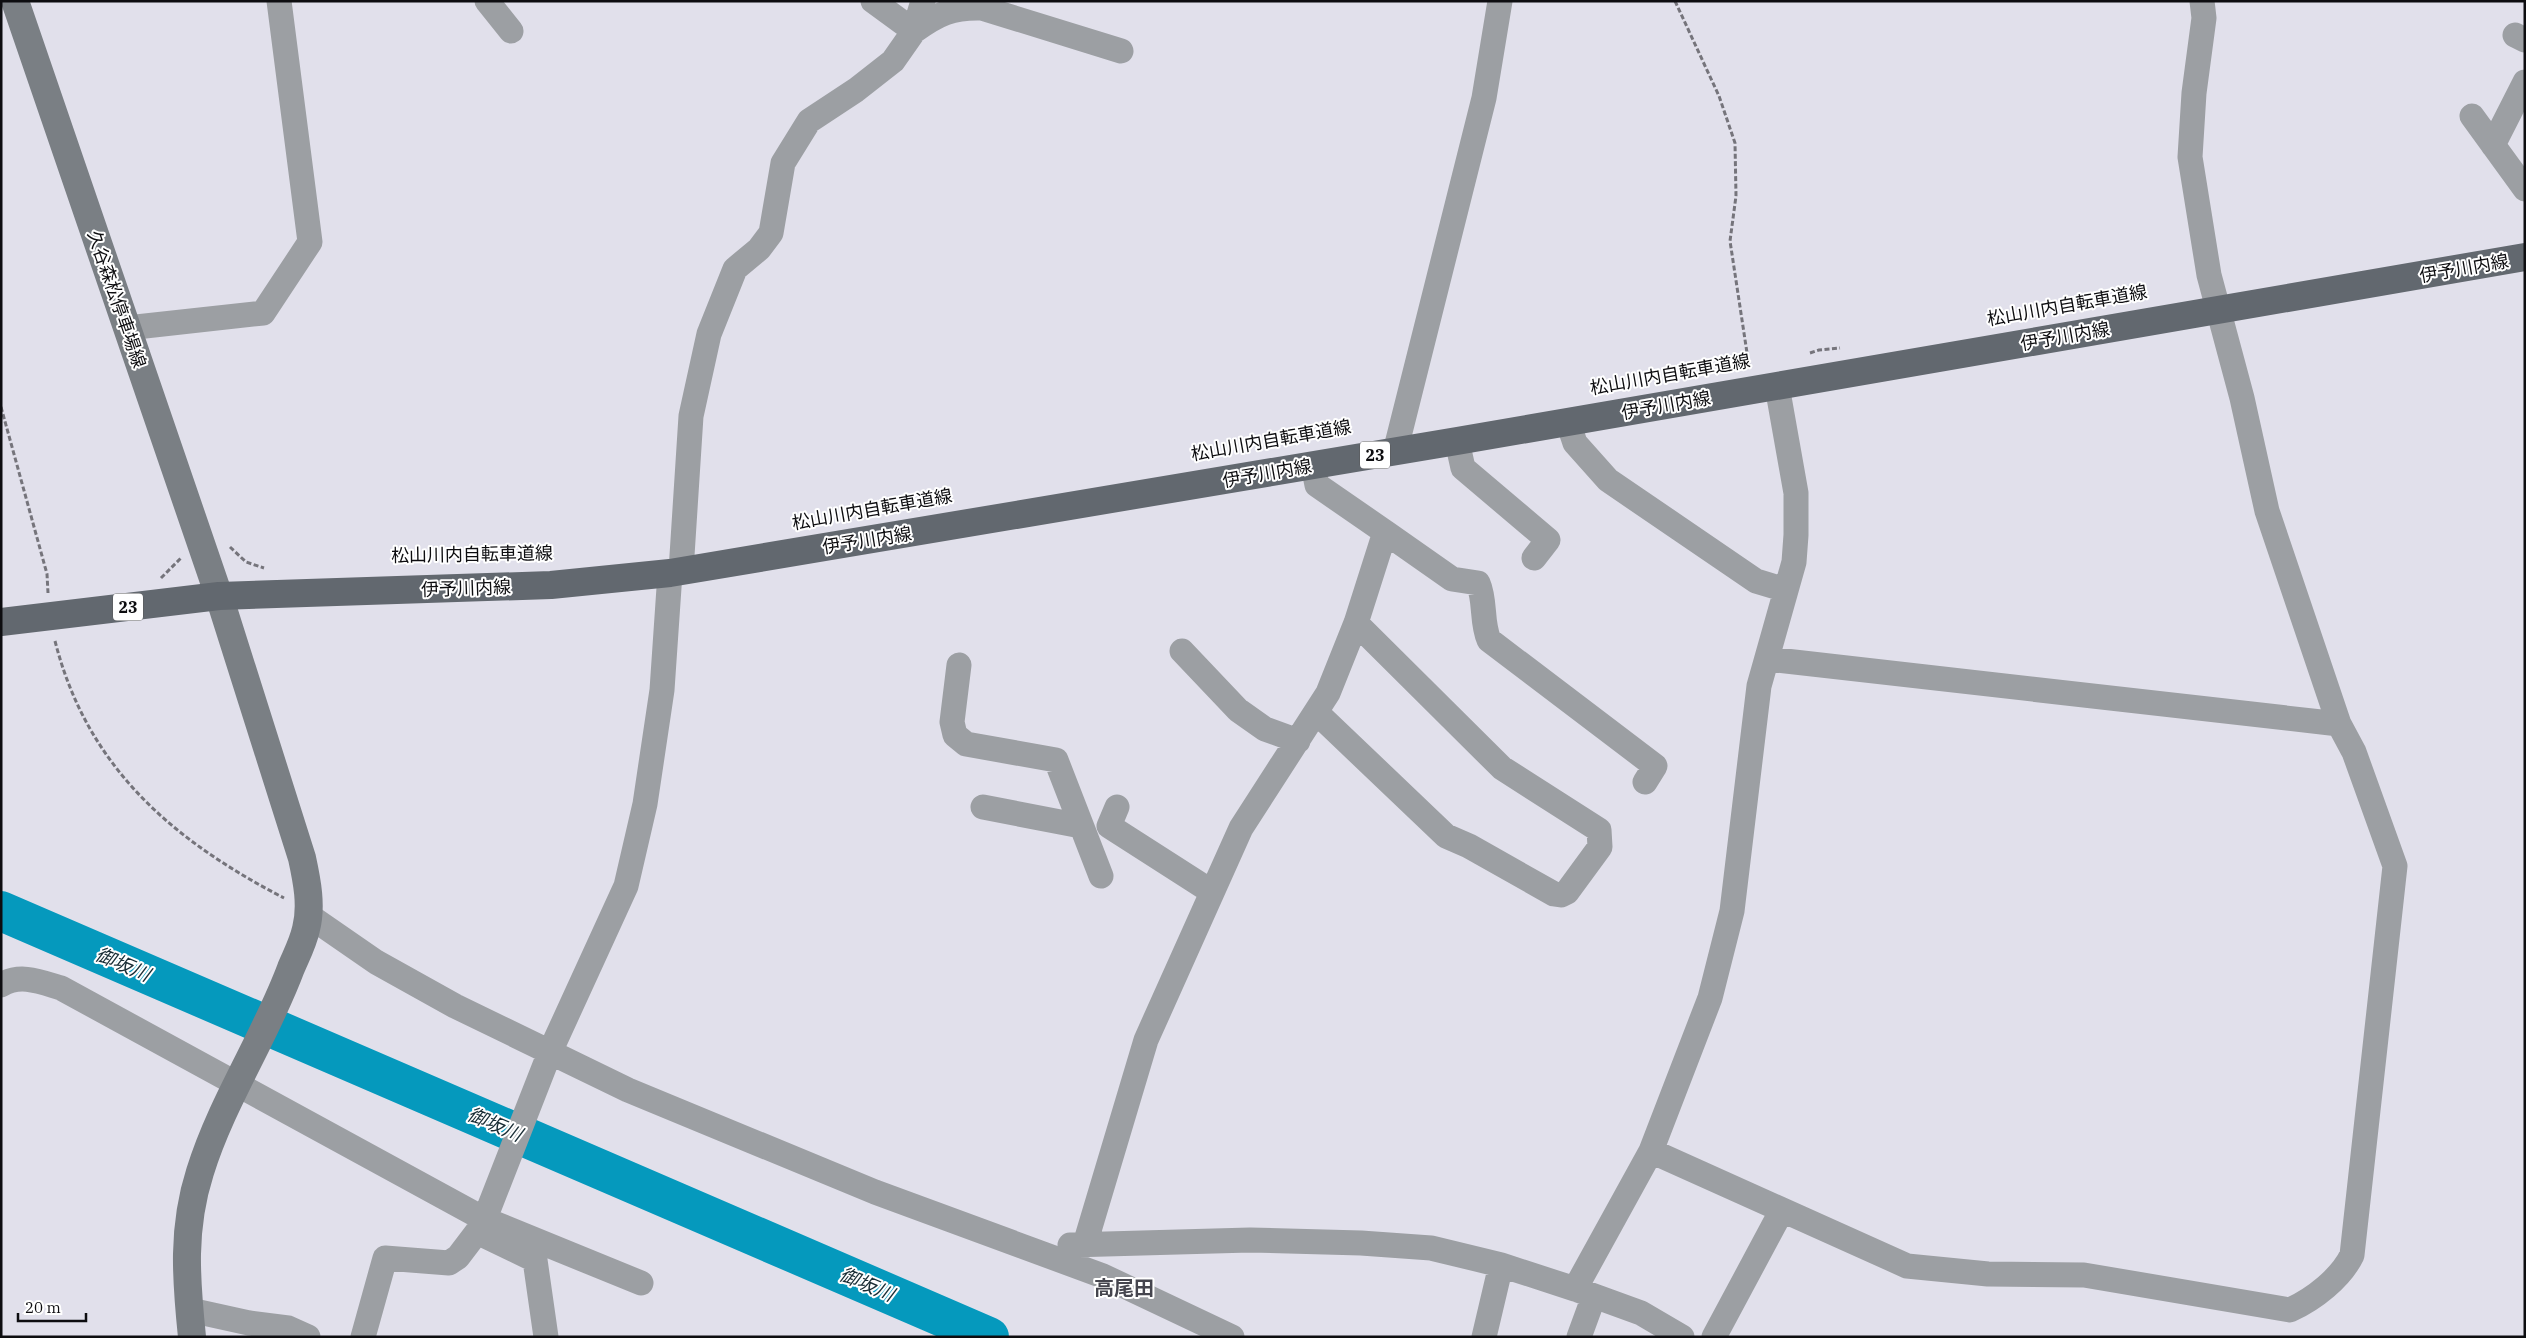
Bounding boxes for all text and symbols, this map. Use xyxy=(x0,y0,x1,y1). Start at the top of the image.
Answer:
street label: 久谷森松停車場線 xyxy=(83,227,151,371)
street label: 伊予川内線 xyxy=(2418,249,2510,287)
street label: 松山川内自転車道線 xyxy=(1985,280,2149,330)
street label: 伊予川内線 xyxy=(2019,317,2111,355)
street label: 松山川内自転車道線 xyxy=(1588,349,1752,399)
street label: 伊予川内線 xyxy=(1620,386,1712,424)
street label: 松山川内自転車道線 xyxy=(1189,415,1353,465)
road number: 23 xyxy=(1360,442,1390,468)
street label: 伊予川内線 xyxy=(1221,454,1313,492)
street label: 松山川内自転車道線 xyxy=(790,484,954,534)
street label: 伊予川内線 xyxy=(821,522,913,558)
street label: 松山川内自転車道線 xyxy=(391,541,553,567)
street label: 伊予川内線 xyxy=(421,575,511,601)
road number: 23 xyxy=(113,594,143,620)
water label: 御坂川 xyxy=(92,942,156,987)
water label: 御坂川 xyxy=(464,1102,528,1147)
water label: 御坂川 xyxy=(836,1262,900,1307)
district label: 高尾田 xyxy=(1094,1274,1154,1301)
scale bar xyxy=(18,1290,85,1322)
text: 20 m xyxy=(25,1298,61,1317)

